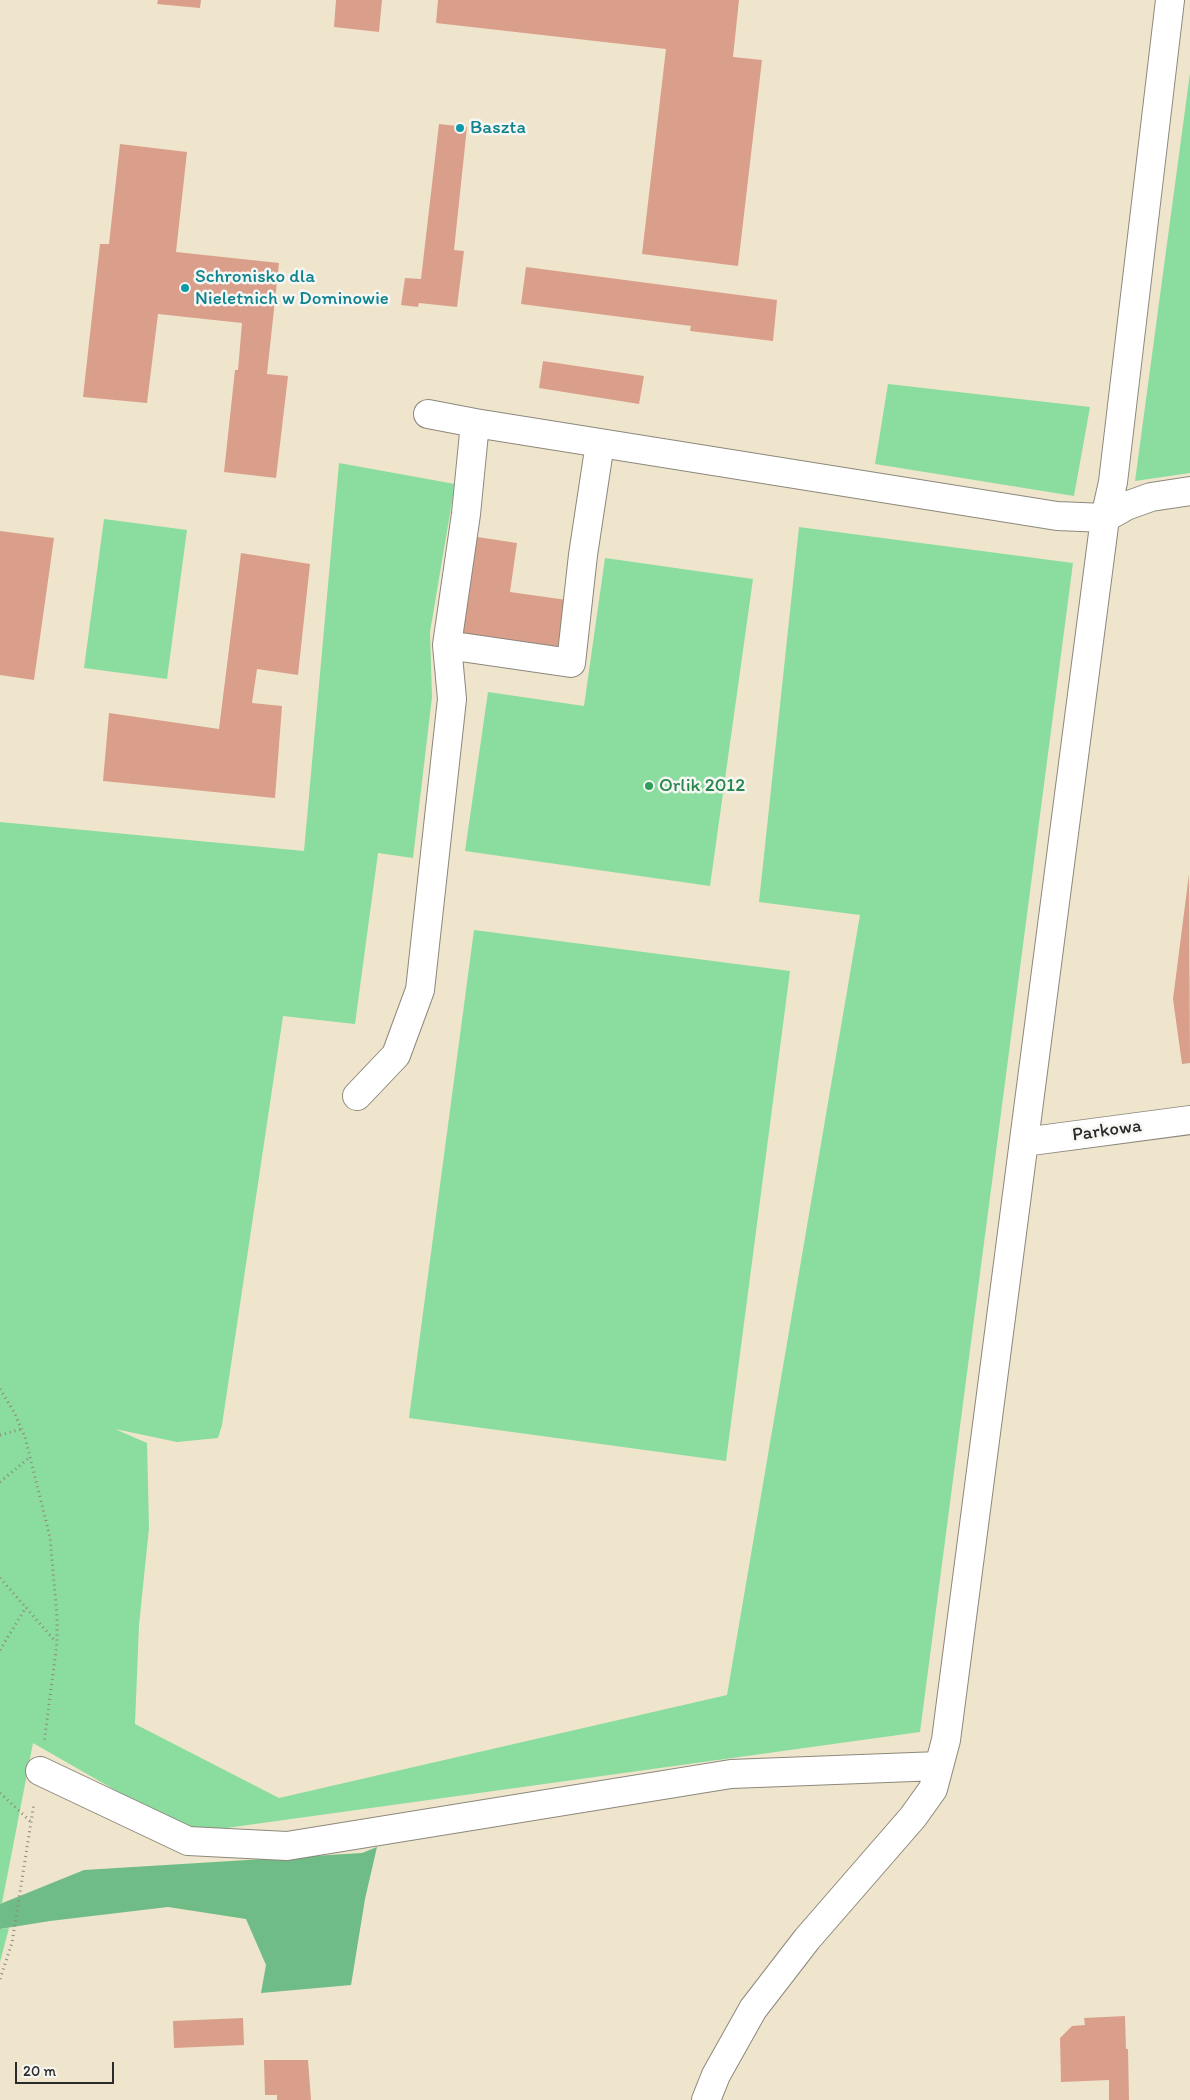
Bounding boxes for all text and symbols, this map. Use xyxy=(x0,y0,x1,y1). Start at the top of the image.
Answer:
place label: Baszta xyxy=(470,117,526,139)
marker: Baszta xyxy=(454,122,466,134)
place label: Schronisko dla Nieletnich w Dominowie xyxy=(195,266,389,310)
marker: Schronisko dla Nieletnich w Dominowie xyxy=(179,282,191,294)
place label: Orlik 2012 xyxy=(659,775,745,797)
marker: Orlik 2012 xyxy=(643,780,655,792)
street label: Parkowa xyxy=(1071,1115,1143,1147)
scale bar xyxy=(18,2052,116,2084)
text: 20 m xyxy=(23,2062,56,2080)

